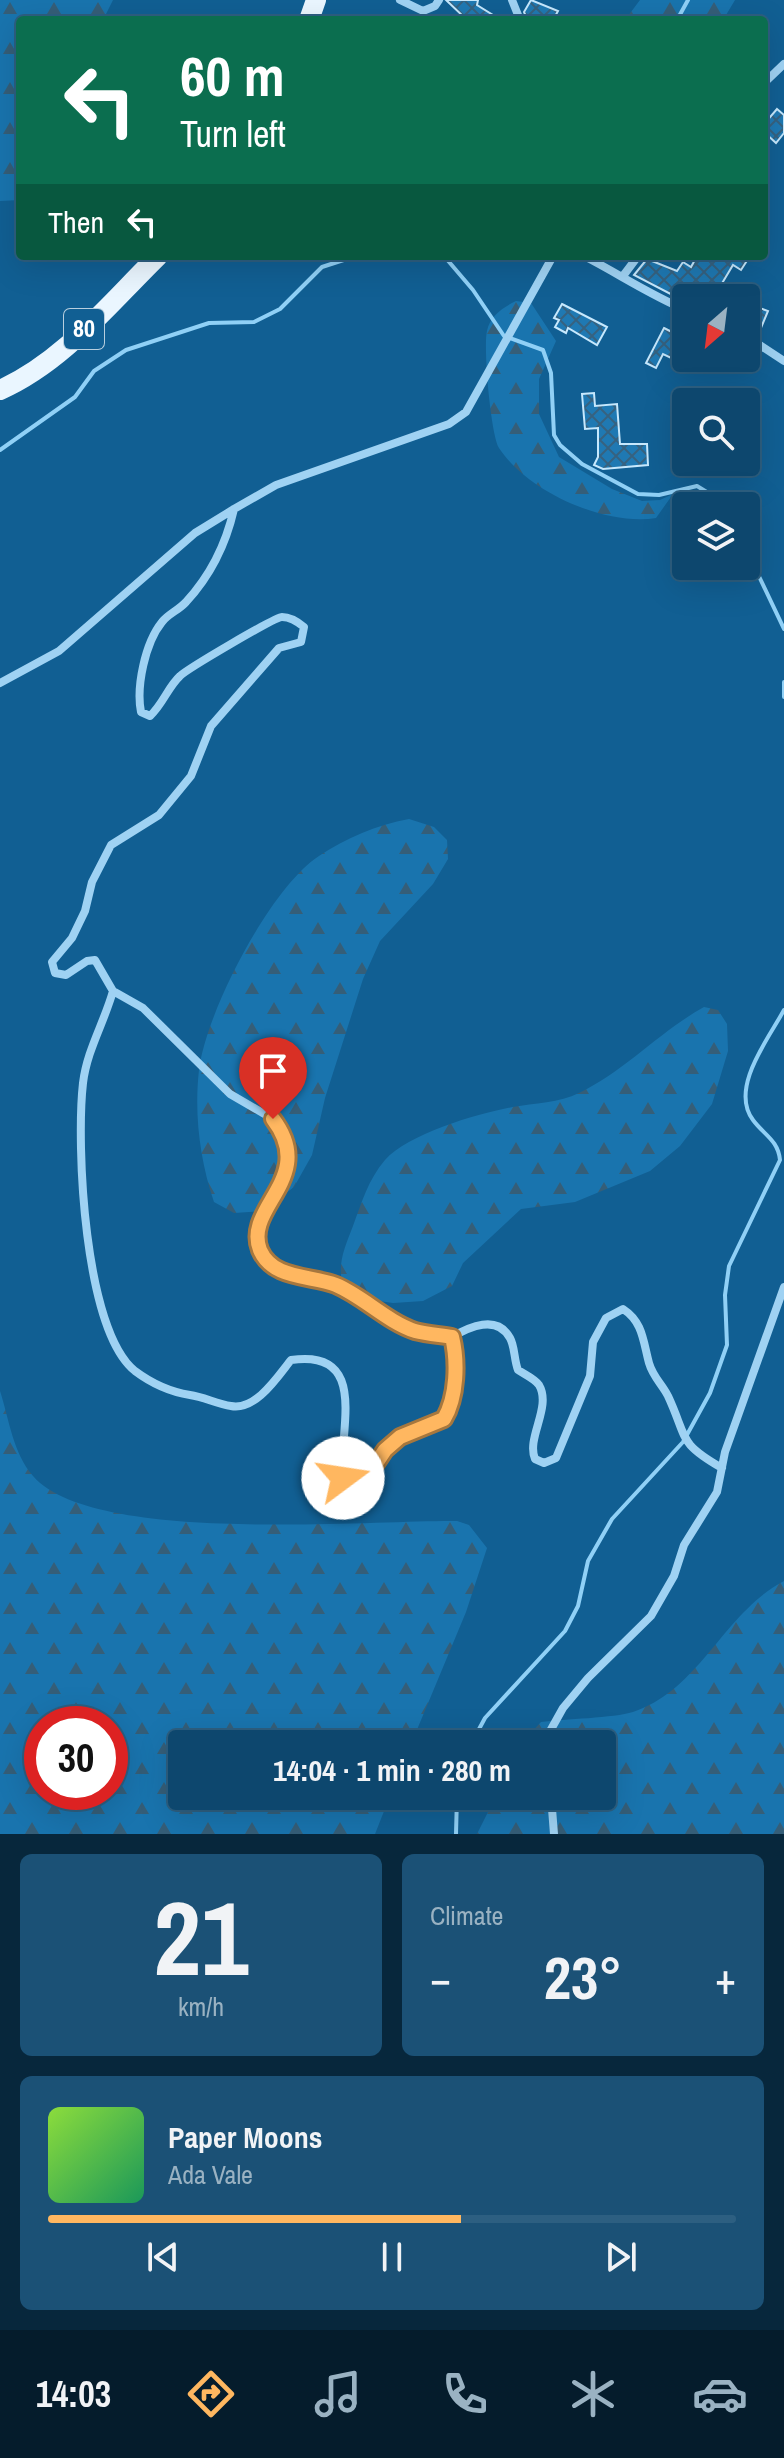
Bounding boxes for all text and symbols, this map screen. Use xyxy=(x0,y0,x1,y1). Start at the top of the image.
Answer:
text: 60 m xyxy=(180,38,285,113)
icon: left xyxy=(48,48,152,152)
text: Turn left xyxy=(180,110,286,158)
icon: left xyxy=(120,200,164,244)
text: Then xyxy=(48,202,104,242)
north arrow xyxy=(672,284,760,372)
map controls xyxy=(672,284,760,580)
road number: 80 xyxy=(64,309,104,349)
button: search xyxy=(672,388,760,476)
button: layers xyxy=(672,492,760,580)
pin xyxy=(239,1037,307,1119)
icon: arrive xyxy=(251,1049,295,1093)
position arrow xyxy=(301,1436,385,1520)
speed limit sign: 30 xyxy=(24,1706,128,1810)
text: 14:04 · 1 min · 280 m xyxy=(273,1750,511,1790)
text: 21 xyxy=(154,1867,248,2007)
text: Climate xyxy=(430,1898,503,1933)
text: 23° xyxy=(544,1937,622,2018)
text: − xyxy=(430,1948,451,2008)
text: + xyxy=(715,1948,736,2008)
text: km/h xyxy=(178,1989,224,2024)
text: Paper Moons xyxy=(168,2117,322,2157)
text: Ada Vale xyxy=(168,2157,253,2192)
icon: previous xyxy=(141,2235,185,2279)
icon: pause xyxy=(370,2235,414,2279)
icon: next xyxy=(599,2235,643,2279)
icon: directions xyxy=(183,2366,239,2422)
icon: music xyxy=(310,2366,366,2422)
icon: phone xyxy=(437,2366,493,2422)
icon: climate xyxy=(565,2366,621,2422)
icon: car xyxy=(692,2366,748,2422)
text: 14:03 xyxy=(36,2370,111,2418)

